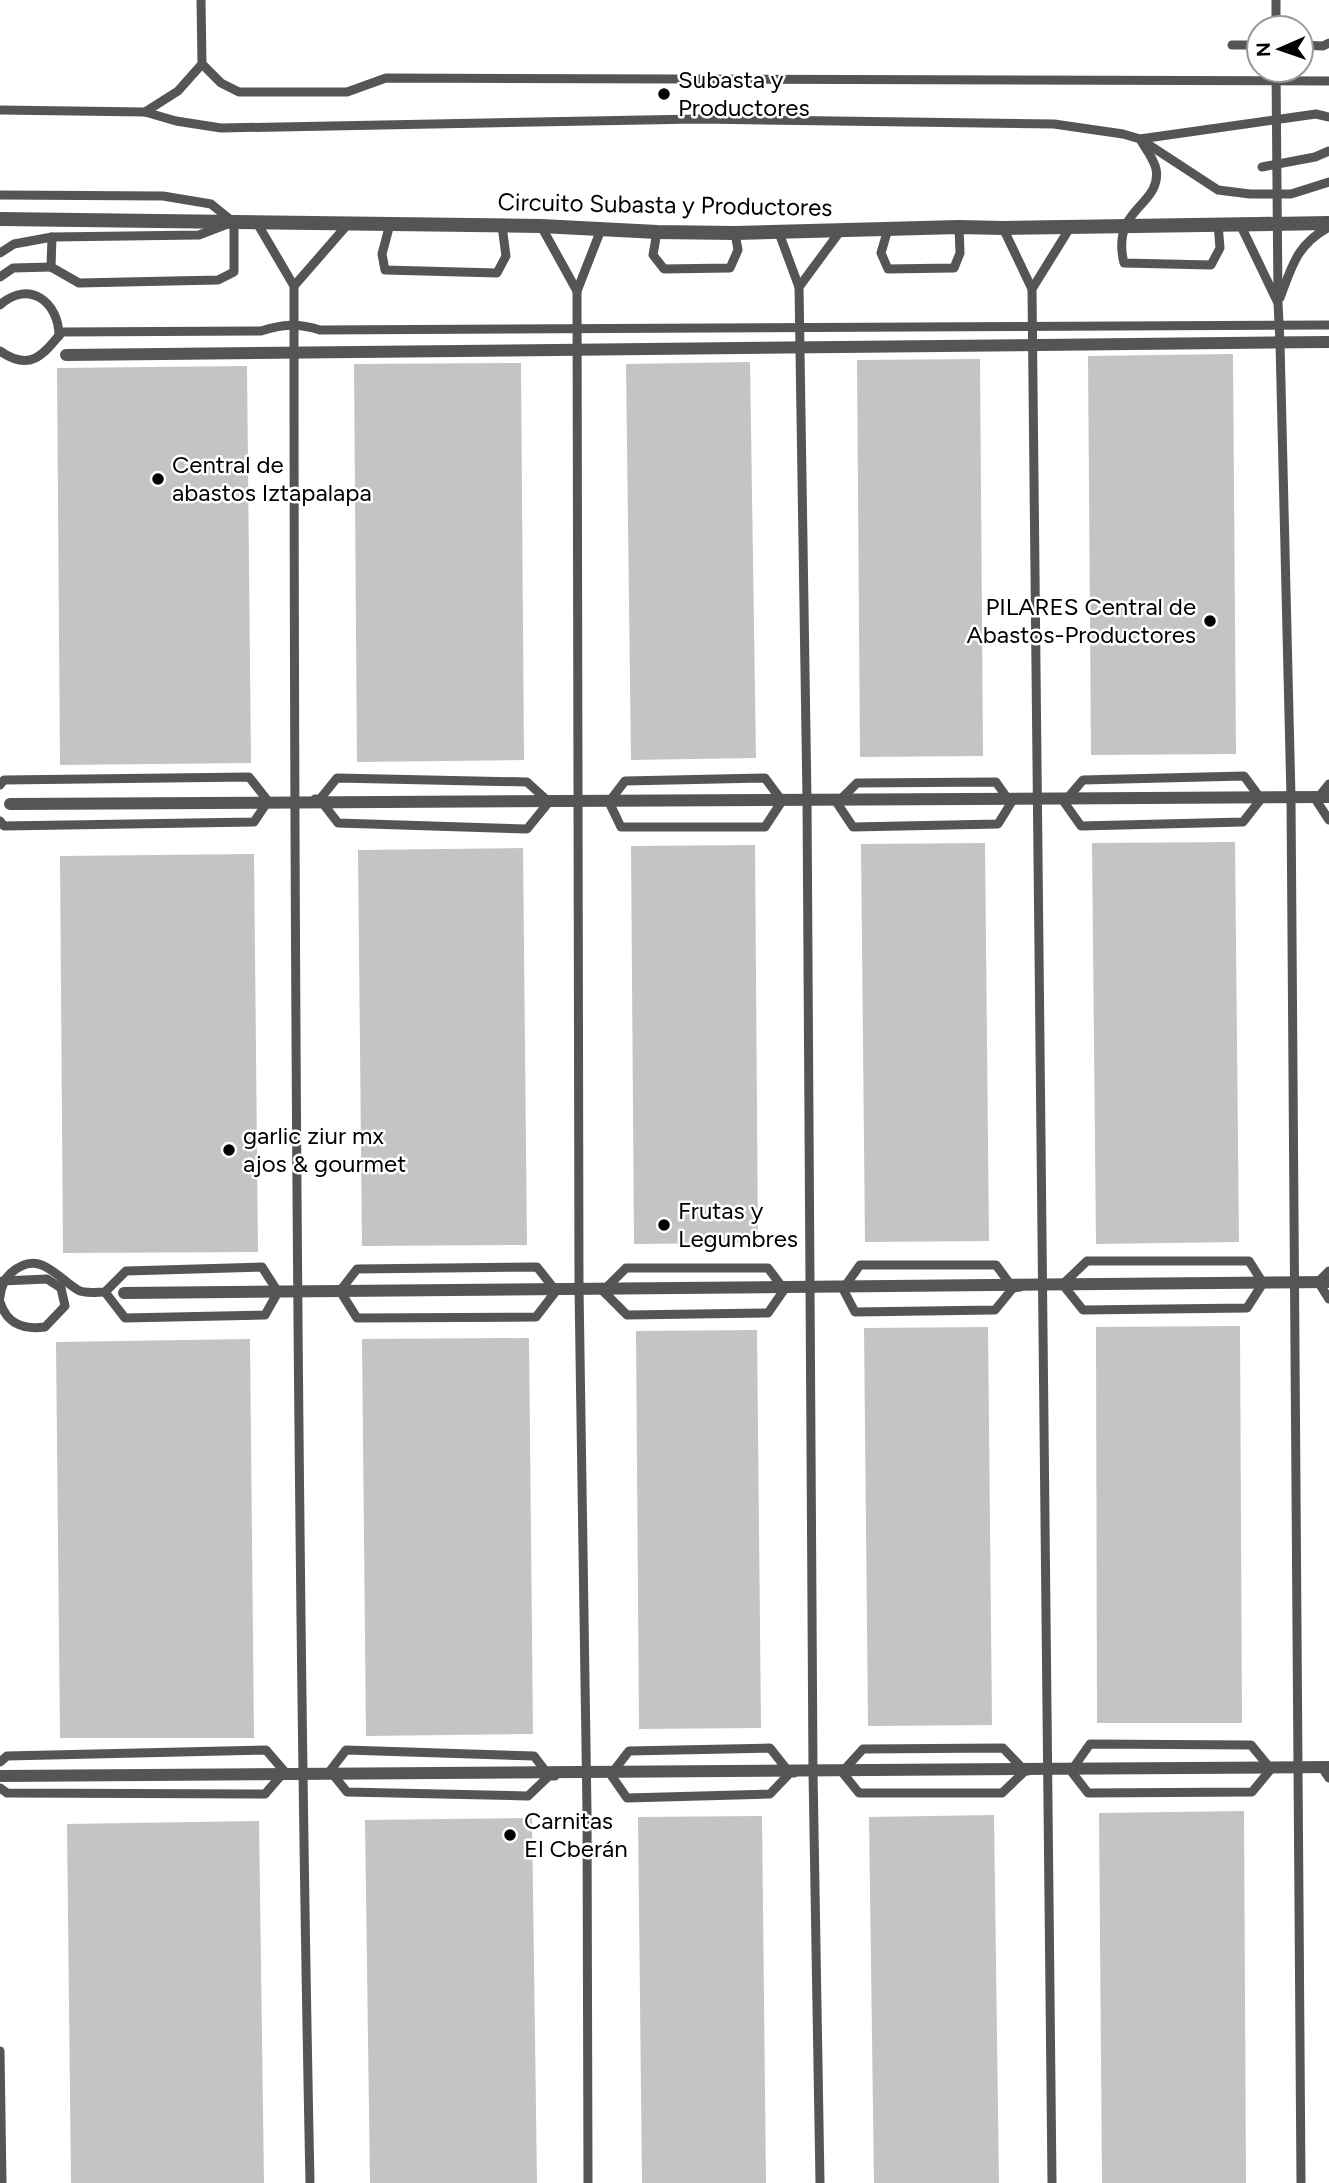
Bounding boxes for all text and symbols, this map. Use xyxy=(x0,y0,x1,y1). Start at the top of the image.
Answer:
north arrow xyxy=(1245,14,1315,84)
text: N xyxy=(1252,42,1275,57)
place label: Subasta y Productores xyxy=(678,65,810,122)
marker: Subasta y Productores xyxy=(656,86,672,102)
street label: Circuito Subasta y Productores xyxy=(497,187,833,222)
place label: Central de abastos Iztapalapa xyxy=(172,450,372,507)
marker: Central de abastos Iztapalapa xyxy=(150,471,166,487)
place label: PILARES Central de Abastos-Productores xyxy=(967,592,1196,649)
marker: PILARES Central de Abastos-Productores xyxy=(1202,613,1218,629)
place label: garlic ziur mx ajos & gourmet xyxy=(243,1121,406,1178)
marker: garlic ziur mx ajos & gourmet xyxy=(221,1142,237,1158)
place label: Frutas y Legumbres xyxy=(678,1196,798,1253)
marker: Frutas y Legumbres xyxy=(656,1217,672,1233)
place label: Carnitas El Cberán xyxy=(524,1806,628,1863)
marker: Carnitas El Cberán xyxy=(502,1827,518,1843)

